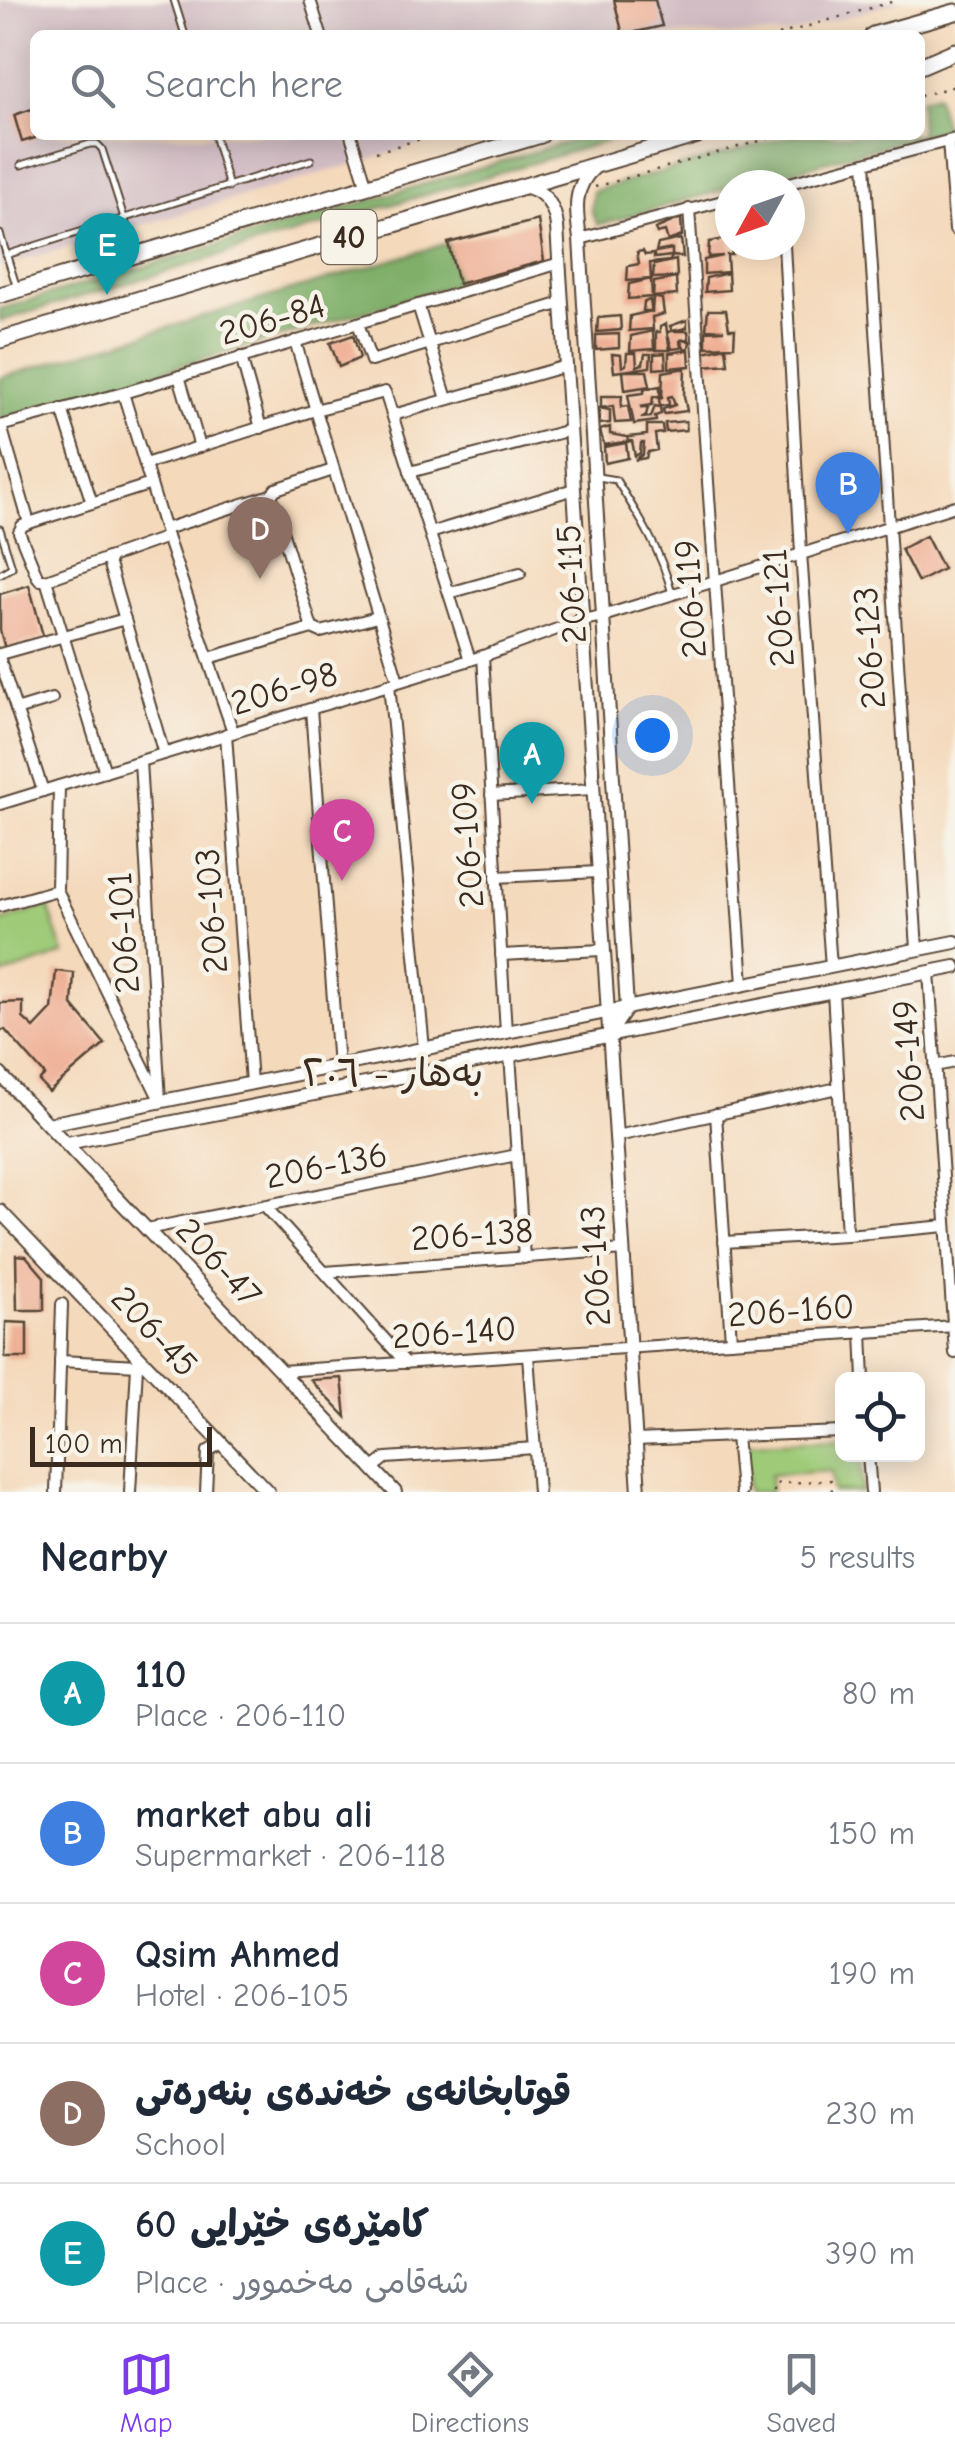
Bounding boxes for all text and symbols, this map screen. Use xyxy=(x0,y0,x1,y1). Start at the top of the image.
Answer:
search box xyxy=(30,30,925,140)
icon: search xyxy=(65,58,120,113)
text: Search here xyxy=(145,63,343,107)
north arrow xyxy=(715,170,805,260)
road number: 40 xyxy=(322,210,376,264)
pin: E xyxy=(74,212,140,295)
street label: 206-84 xyxy=(215,285,330,354)
pin: B xyxy=(816,452,880,534)
pin: D xyxy=(228,496,292,579)
street label: 206-115 xyxy=(548,523,595,645)
street label: 206-119 xyxy=(666,538,715,660)
street label: 206-121 xyxy=(754,547,803,669)
street label: 206-123 xyxy=(845,585,894,711)
street label: 206-98 xyxy=(226,653,342,724)
your location xyxy=(627,710,678,761)
pin: A xyxy=(500,722,564,804)
street label: 206-109 xyxy=(443,780,492,909)
pin: C xyxy=(310,798,374,881)
street label: 206-103 xyxy=(187,847,236,975)
street label: 206-101 xyxy=(99,871,148,995)
street label: 206-149 xyxy=(884,999,933,1123)
district label: بەهار - ٢٠٦ xyxy=(303,1052,483,1096)
street label: 206-136 xyxy=(262,1134,390,1197)
street label: 206-143 xyxy=(572,1204,619,1328)
street label: 206-47 xyxy=(167,1210,270,1315)
street label: 206-138 xyxy=(410,1210,534,1259)
street label: 206-45 xyxy=(103,1278,207,1385)
street label: 206-160 xyxy=(726,1286,856,1335)
street label: 206-140 xyxy=(390,1308,518,1357)
map controls xyxy=(835,1372,925,1462)
button: locate xyxy=(835,1372,925,1462)
scale bar xyxy=(30,1422,212,1466)
text: 100 m xyxy=(45,1428,123,1460)
text: Nearby xyxy=(40,1533,167,1582)
text: 5 results xyxy=(800,1539,915,1576)
text: 110 xyxy=(135,1653,187,1697)
text: A xyxy=(64,1675,81,1712)
text: 80 m xyxy=(842,1675,915,1712)
text: Place · 206-110 xyxy=(135,1697,346,1734)
text: market abu ali xyxy=(135,1793,372,1837)
text: B xyxy=(63,1815,82,1852)
text: 150 m xyxy=(828,1815,915,1852)
text: Supermarket · 206-118 xyxy=(135,1837,446,1874)
text: Qsim Ahmed xyxy=(135,1933,340,1977)
text: C xyxy=(63,1955,82,1992)
text: 190 m xyxy=(829,1955,915,1992)
text: Hotel · 206-105 xyxy=(135,1977,349,2014)
text: قوتابخانەی خەندەی بنەرەتی xyxy=(135,2071,571,2115)
text: D xyxy=(63,2095,82,2132)
text: 230 m xyxy=(825,2095,915,2132)
text: School xyxy=(135,2126,226,2163)
text: کامێرەی خێرایی 60 xyxy=(135,2203,429,2247)
text: E xyxy=(63,2235,82,2272)
text: 390 m xyxy=(825,2235,915,2272)
text: Place · شەقامی مەخموور xyxy=(135,2264,469,2301)
tab: Map xyxy=(119,2347,174,2439)
tab: Directions xyxy=(411,2347,529,2439)
tab: Saved xyxy=(766,2347,836,2439)

